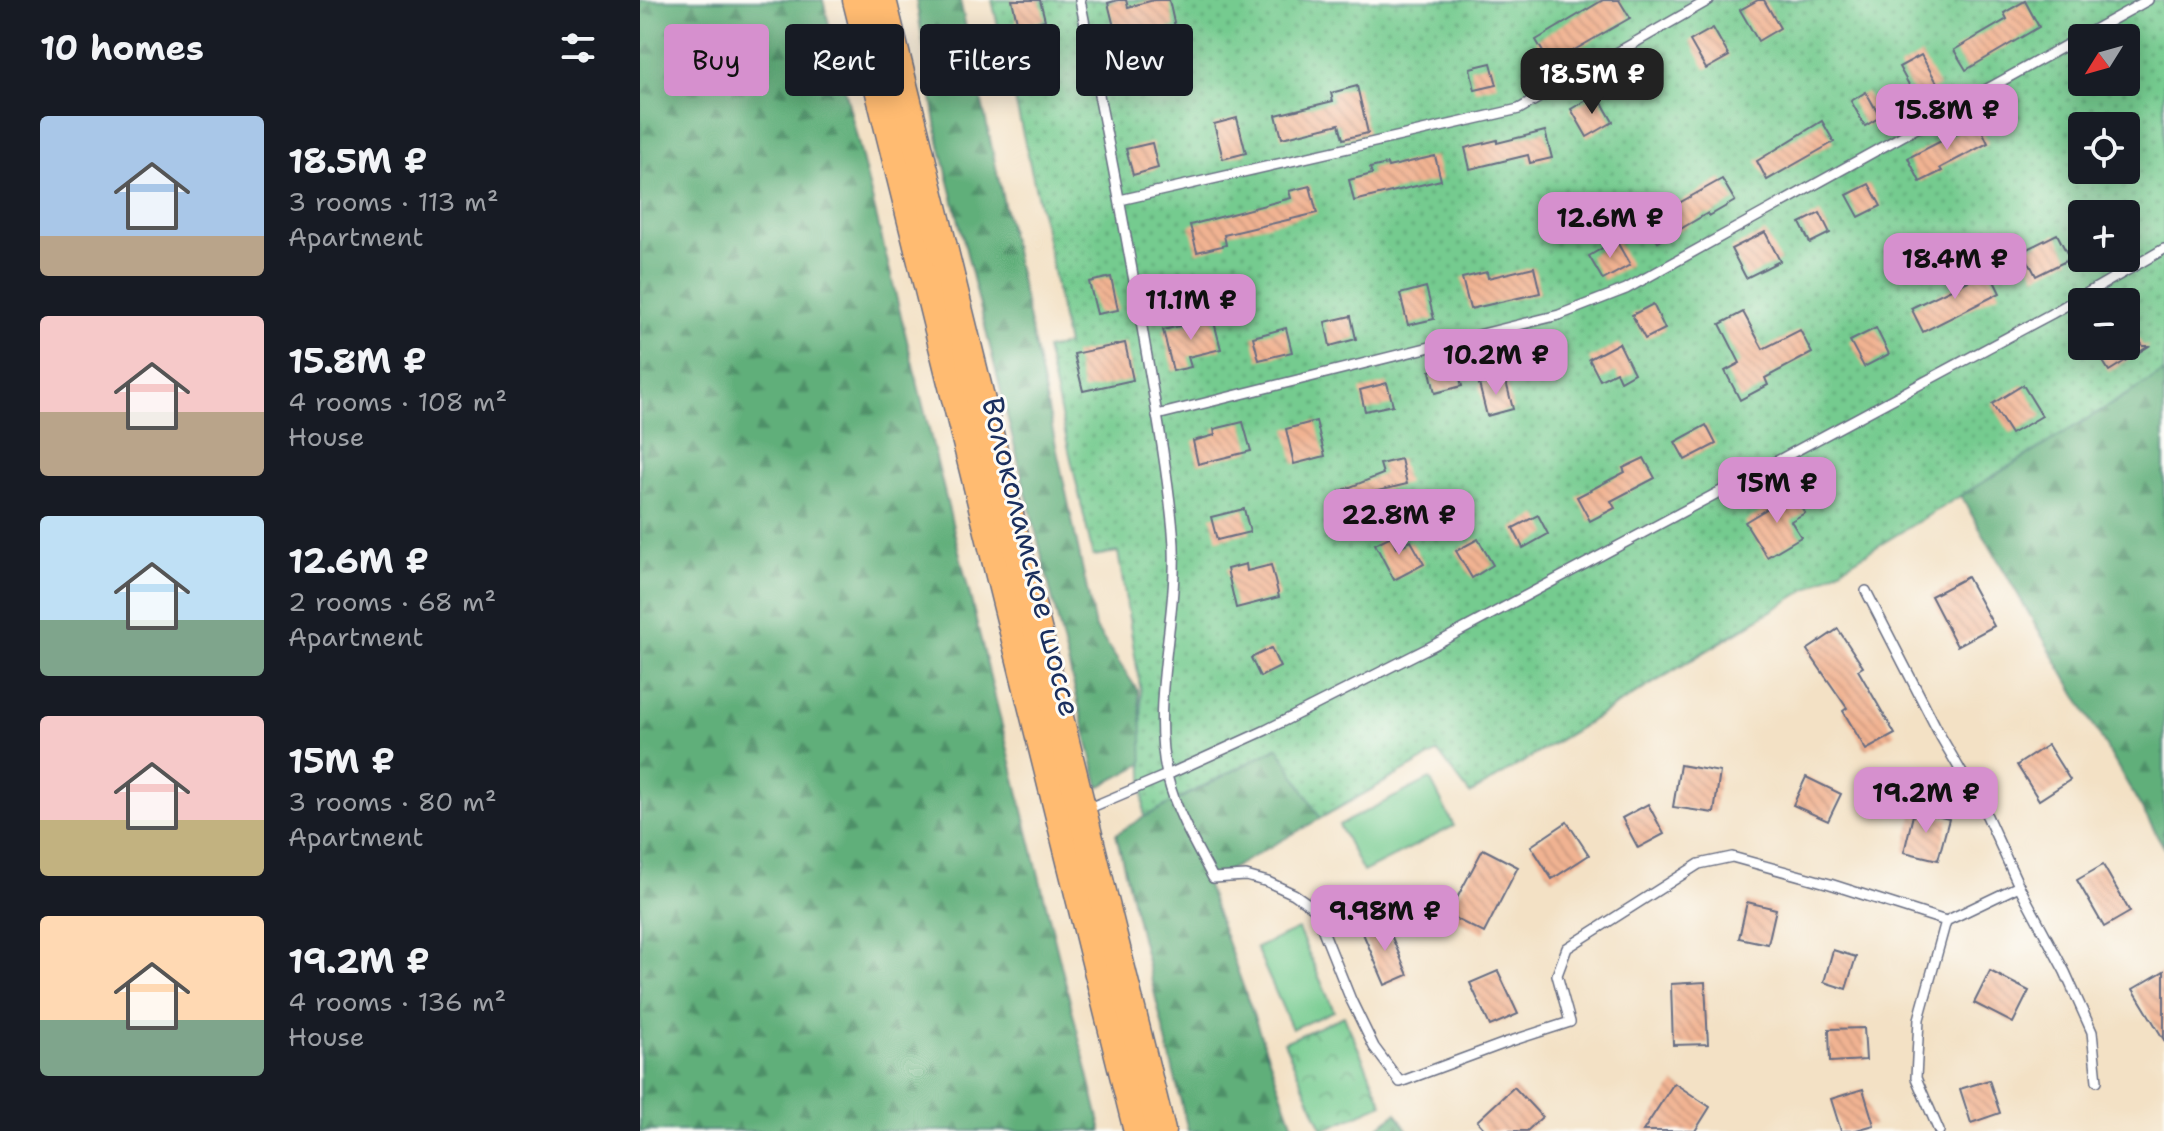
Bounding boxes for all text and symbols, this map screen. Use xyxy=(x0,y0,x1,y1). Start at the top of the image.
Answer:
chip: Buy xyxy=(664,24,769,96)
chip: Rent xyxy=(785,24,904,96)
chip: Filters xyxy=(920,24,1060,96)
chip: New xyxy=(1076,24,1193,96)
north arrow xyxy=(2068,24,2140,96)
map controls xyxy=(2068,24,2140,360)
text: 10 homes xyxy=(40,25,204,71)
icon: filters xyxy=(556,26,600,70)
pin: 18.5M ₽ xyxy=(1518,48,1666,116)
text: 18.5M ₽ xyxy=(1539,56,1645,91)
pin: 15.8M ₽ xyxy=(1873,84,2021,152)
text: 15.8M ₽ xyxy=(1894,92,2000,127)
button: locate xyxy=(2068,112,2140,184)
text: 18.5M ₽ xyxy=(288,138,428,184)
icon: home xyxy=(104,148,200,244)
text: 3 rooms · 113 m² xyxy=(288,184,499,219)
pin: 12.6M ₽ xyxy=(1536,192,1684,260)
text: 12.6M ₽ xyxy=(1556,200,1664,235)
button: + xyxy=(2068,200,2140,272)
text: Apartment xyxy=(288,219,424,254)
pin: 18.4M ₽ xyxy=(1881,233,2029,301)
text: 18.4M ₽ xyxy=(1901,241,2009,276)
pin: 11.1M ₽ xyxy=(1117,274,1265,342)
text: 11.1M ₽ xyxy=(1145,282,1237,317)
button: − xyxy=(2068,288,2140,360)
pin: 10.2M ₽ xyxy=(1422,329,1570,397)
text: 10.2M ₽ xyxy=(1443,337,1549,372)
text: 15.8M ₽ xyxy=(288,338,427,384)
icon: home xyxy=(104,348,200,444)
text: 4 rooms · 108 m² xyxy=(288,384,507,419)
street label: Волоколамское шоссе xyxy=(972,393,1091,721)
text: House xyxy=(288,419,364,454)
pin: 15M ₽ xyxy=(1721,457,1833,525)
text: 15M ₽ xyxy=(1736,465,1818,500)
pin: 22.8M ₽ xyxy=(1325,489,1473,557)
text: 22.8M ₽ xyxy=(1342,497,1456,532)
text: 12.6M ₽ xyxy=(288,538,429,584)
icon: home xyxy=(104,548,200,644)
text: 2 rooms · 68 m² xyxy=(288,584,496,619)
text: Apartment xyxy=(288,619,424,654)
text: 15M ₽ xyxy=(288,738,395,784)
icon: home xyxy=(104,748,200,844)
pin: 19.2M ₽ xyxy=(1852,767,2000,835)
text: 19.2M ₽ xyxy=(1872,775,1980,810)
text: 3 rooms · 80 m² xyxy=(288,784,497,819)
text: Apartment xyxy=(288,819,424,854)
pin: 9.98M ₽ xyxy=(1311,885,1459,953)
text: 9.98M ₽ xyxy=(1329,893,1441,928)
text: 19.2M ₽ xyxy=(288,938,430,984)
icon: home xyxy=(104,948,200,1044)
text: 4 rooms · 136 m² xyxy=(288,984,506,1019)
text: House xyxy=(288,1019,364,1054)

